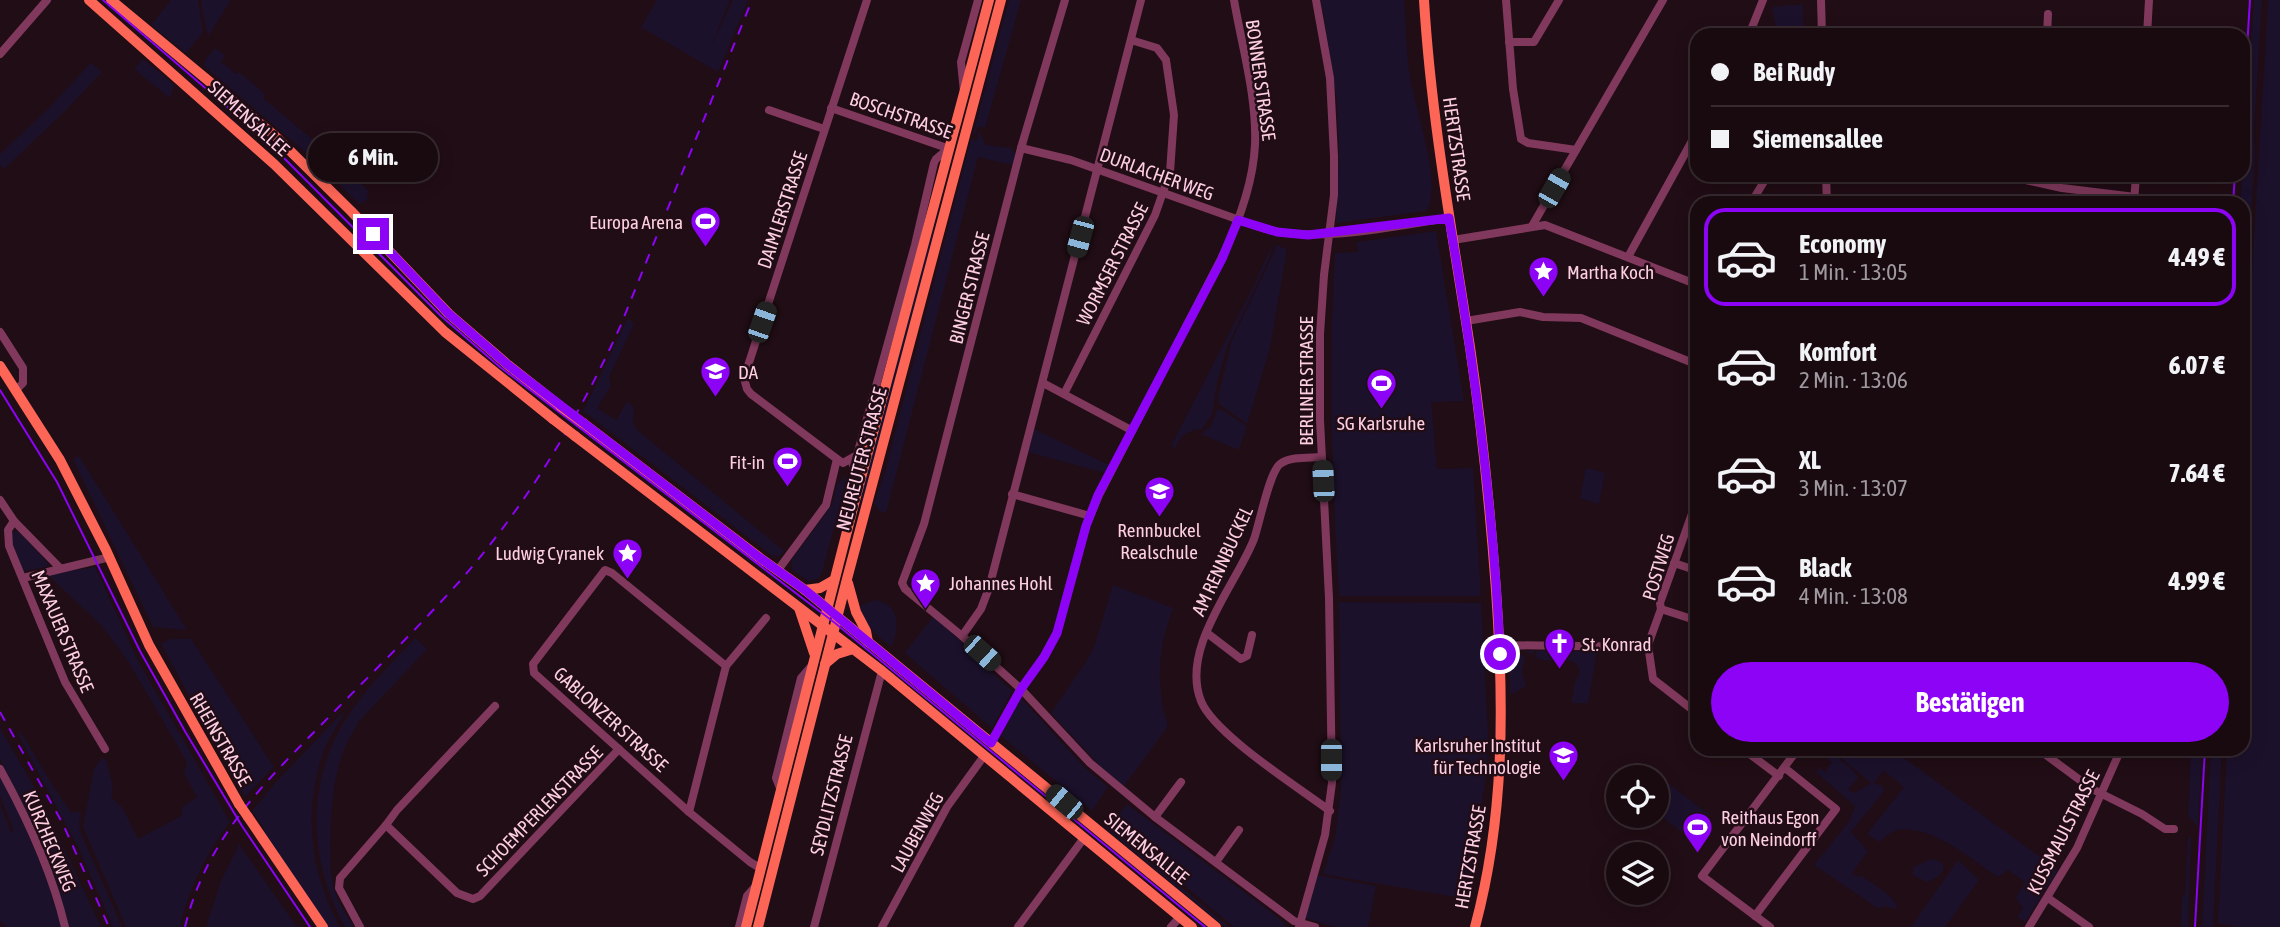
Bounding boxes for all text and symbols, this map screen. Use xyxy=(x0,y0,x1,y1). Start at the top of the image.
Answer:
street label: BONNER STRASSE xyxy=(1242,18,1280,142)
text: Bei Rudy xyxy=(1753,57,1835,87)
street label: SIEMENSALLEE xyxy=(204,76,294,160)
street label: BOSCHSTRASSE xyxy=(847,87,955,143)
street label: HERTZSTRASSE xyxy=(1439,96,1475,202)
text: Siemensallee xyxy=(1753,124,1883,154)
callout: 6 Min. xyxy=(308,132,438,182)
street label: DURLACHER WEG xyxy=(1097,143,1217,205)
text: 6 Min. xyxy=(348,144,398,170)
street label: DAIMLERSTRASSE xyxy=(753,149,811,271)
car xyxy=(1535,165,1574,211)
street label: WORMSER STRASSE xyxy=(1072,199,1152,329)
sports icon: Europa Arena xyxy=(689,205,723,249)
place label: Europa Arena xyxy=(589,211,683,233)
car xyxy=(1065,214,1096,260)
route end xyxy=(357,218,389,250)
icon: car xyxy=(1715,226,1778,289)
text: Economy xyxy=(1799,229,1886,259)
street label: BINGER STRASSE xyxy=(944,230,994,346)
text: 4.49 € xyxy=(2168,242,2225,272)
place icon: Martha Koch xyxy=(1527,255,1561,299)
text: 1 Min. · 13:05 xyxy=(1799,259,1908,285)
place label: Martha Koch xyxy=(1567,261,1654,283)
car xyxy=(746,299,779,345)
street label: BERLINER STRASSE xyxy=(1295,316,1317,446)
icon: car xyxy=(1715,334,1778,397)
text: Komfort xyxy=(1799,337,1876,367)
text: 6.07 € xyxy=(2168,350,2225,380)
school or university icon: DA xyxy=(698,355,732,399)
place label: DA xyxy=(738,361,759,383)
sports icon: SG Karlsruhe xyxy=(1364,367,1398,411)
text: 2 Min. · 13:06 xyxy=(1799,367,1908,393)
street label: NEUREUTER STRASSE xyxy=(831,385,891,533)
place label: SG Karlsruhe xyxy=(1337,412,1425,434)
icon: car xyxy=(1715,442,1778,505)
sports icon: Fit-in xyxy=(771,445,805,489)
text: XL xyxy=(1799,445,1821,475)
place label: Fit-in xyxy=(729,451,765,473)
text: 7.64 € xyxy=(2168,458,2225,488)
car xyxy=(1312,459,1335,503)
school or university icon: Rennbuckel Realschule xyxy=(1142,474,1176,518)
text: 3 Min. · 13:07 xyxy=(1799,475,1908,501)
street label: AM RENNBUCKEL xyxy=(1187,502,1257,619)
place label: Rennbuckel Realschule xyxy=(1117,519,1201,563)
street label: POSTWEG xyxy=(1637,531,1679,603)
place icon: Ludwig Cyranek xyxy=(610,536,644,580)
place label: Ludwig Cyranek xyxy=(495,542,605,564)
icon: car xyxy=(1715,550,1778,613)
text: Black xyxy=(1799,553,1851,583)
place icon: Johannes Hohl xyxy=(909,566,943,610)
text: 4.99 € xyxy=(2168,566,2225,596)
street label: MAXAUER STRASSE xyxy=(27,567,99,695)
place label: Johannes Hohl xyxy=(949,572,1053,594)
text: 4 Min. · 13:08 xyxy=(1799,583,1908,609)
church icon: St. Konrad xyxy=(1542,627,1576,671)
car xyxy=(960,631,1005,675)
place label: St. Konrad xyxy=(1582,633,1652,655)
route start xyxy=(1484,638,1516,670)
street label: GABLONZER STRASSE xyxy=(550,662,672,776)
button: Bestätigen xyxy=(1711,662,2229,742)
street label: RHEINSTRASSE xyxy=(186,689,256,789)
street label: SEYDLITZSTRASSE xyxy=(805,732,857,858)
place label: Karlsruher Institut für Technologie xyxy=(1414,734,1541,778)
car xyxy=(1321,739,1342,781)
school or university icon: Karlsruher Institut für Technologie xyxy=(1547,739,1581,783)
street label: SCHOEMPERLENSTRASSE xyxy=(471,741,607,881)
map controls xyxy=(1606,765,1669,905)
button: locate xyxy=(1606,765,1669,828)
street label: KUSSMAULSTRASSE xyxy=(2022,766,2104,898)
car xyxy=(1042,780,1087,824)
street label: KURZHECKWEG xyxy=(19,787,81,895)
street label: LAUBENWEG xyxy=(886,788,948,876)
street label: HERTZSTRASSE xyxy=(1450,804,1490,910)
place label: Reithaus Egon von Neindorff xyxy=(1721,806,1820,850)
street label: SIEMENSALLEE xyxy=(1101,808,1193,888)
sports icon: Reithaus Egon von Neindorff xyxy=(1681,811,1715,855)
button: layers xyxy=(1606,842,1669,905)

